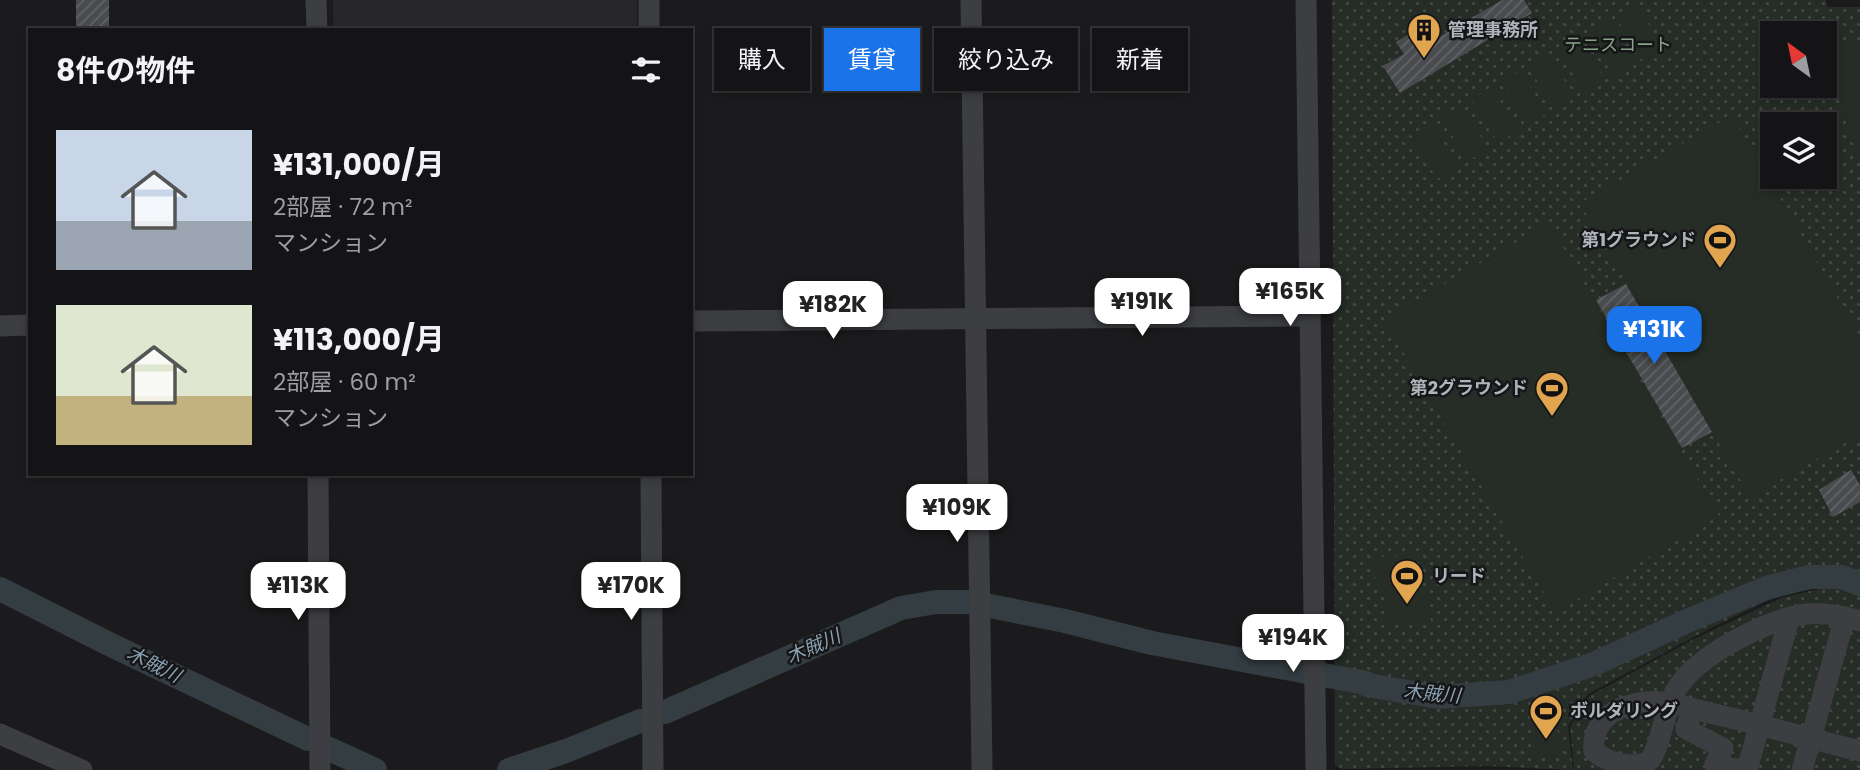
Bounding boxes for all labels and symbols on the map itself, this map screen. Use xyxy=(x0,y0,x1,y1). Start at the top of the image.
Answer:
building icon: 管理事務所 xyxy=(1405,11,1443,60)
place label: 管理事務所 xyxy=(1448,17,1538,42)
north arrow xyxy=(1760,21,1838,98)
park label: テニスコート xyxy=(1564,32,1672,57)
sports icon: 第1グラウンド xyxy=(1701,221,1739,270)
place label: 第1グラウンド xyxy=(1581,227,1696,252)
pin: ¥165K xyxy=(1241,268,1339,328)
pin: ¥191K xyxy=(1093,278,1191,338)
pin: ¥182K xyxy=(784,282,882,341)
pin: ¥131K xyxy=(1605,306,1703,366)
sports icon: 第2グラウンド xyxy=(1533,369,1571,418)
place label: 第2グラウンド xyxy=(1410,375,1528,400)
pin: ¥109K xyxy=(908,484,1006,544)
sports icon: リード xyxy=(1388,557,1426,606)
pin: ¥113K xyxy=(249,562,347,622)
pin: ¥170K xyxy=(582,562,680,622)
place label: リード xyxy=(1432,563,1486,588)
pin: ¥194K xyxy=(1244,614,1342,674)
water label: 木賊川 xyxy=(782,622,847,670)
water label: 木賊川 xyxy=(122,640,187,690)
water label: 木賊川 xyxy=(1402,678,1464,710)
sports icon: ボルダリング xyxy=(1527,692,1565,741)
place label: ボルダリング xyxy=(1570,698,1678,723)

